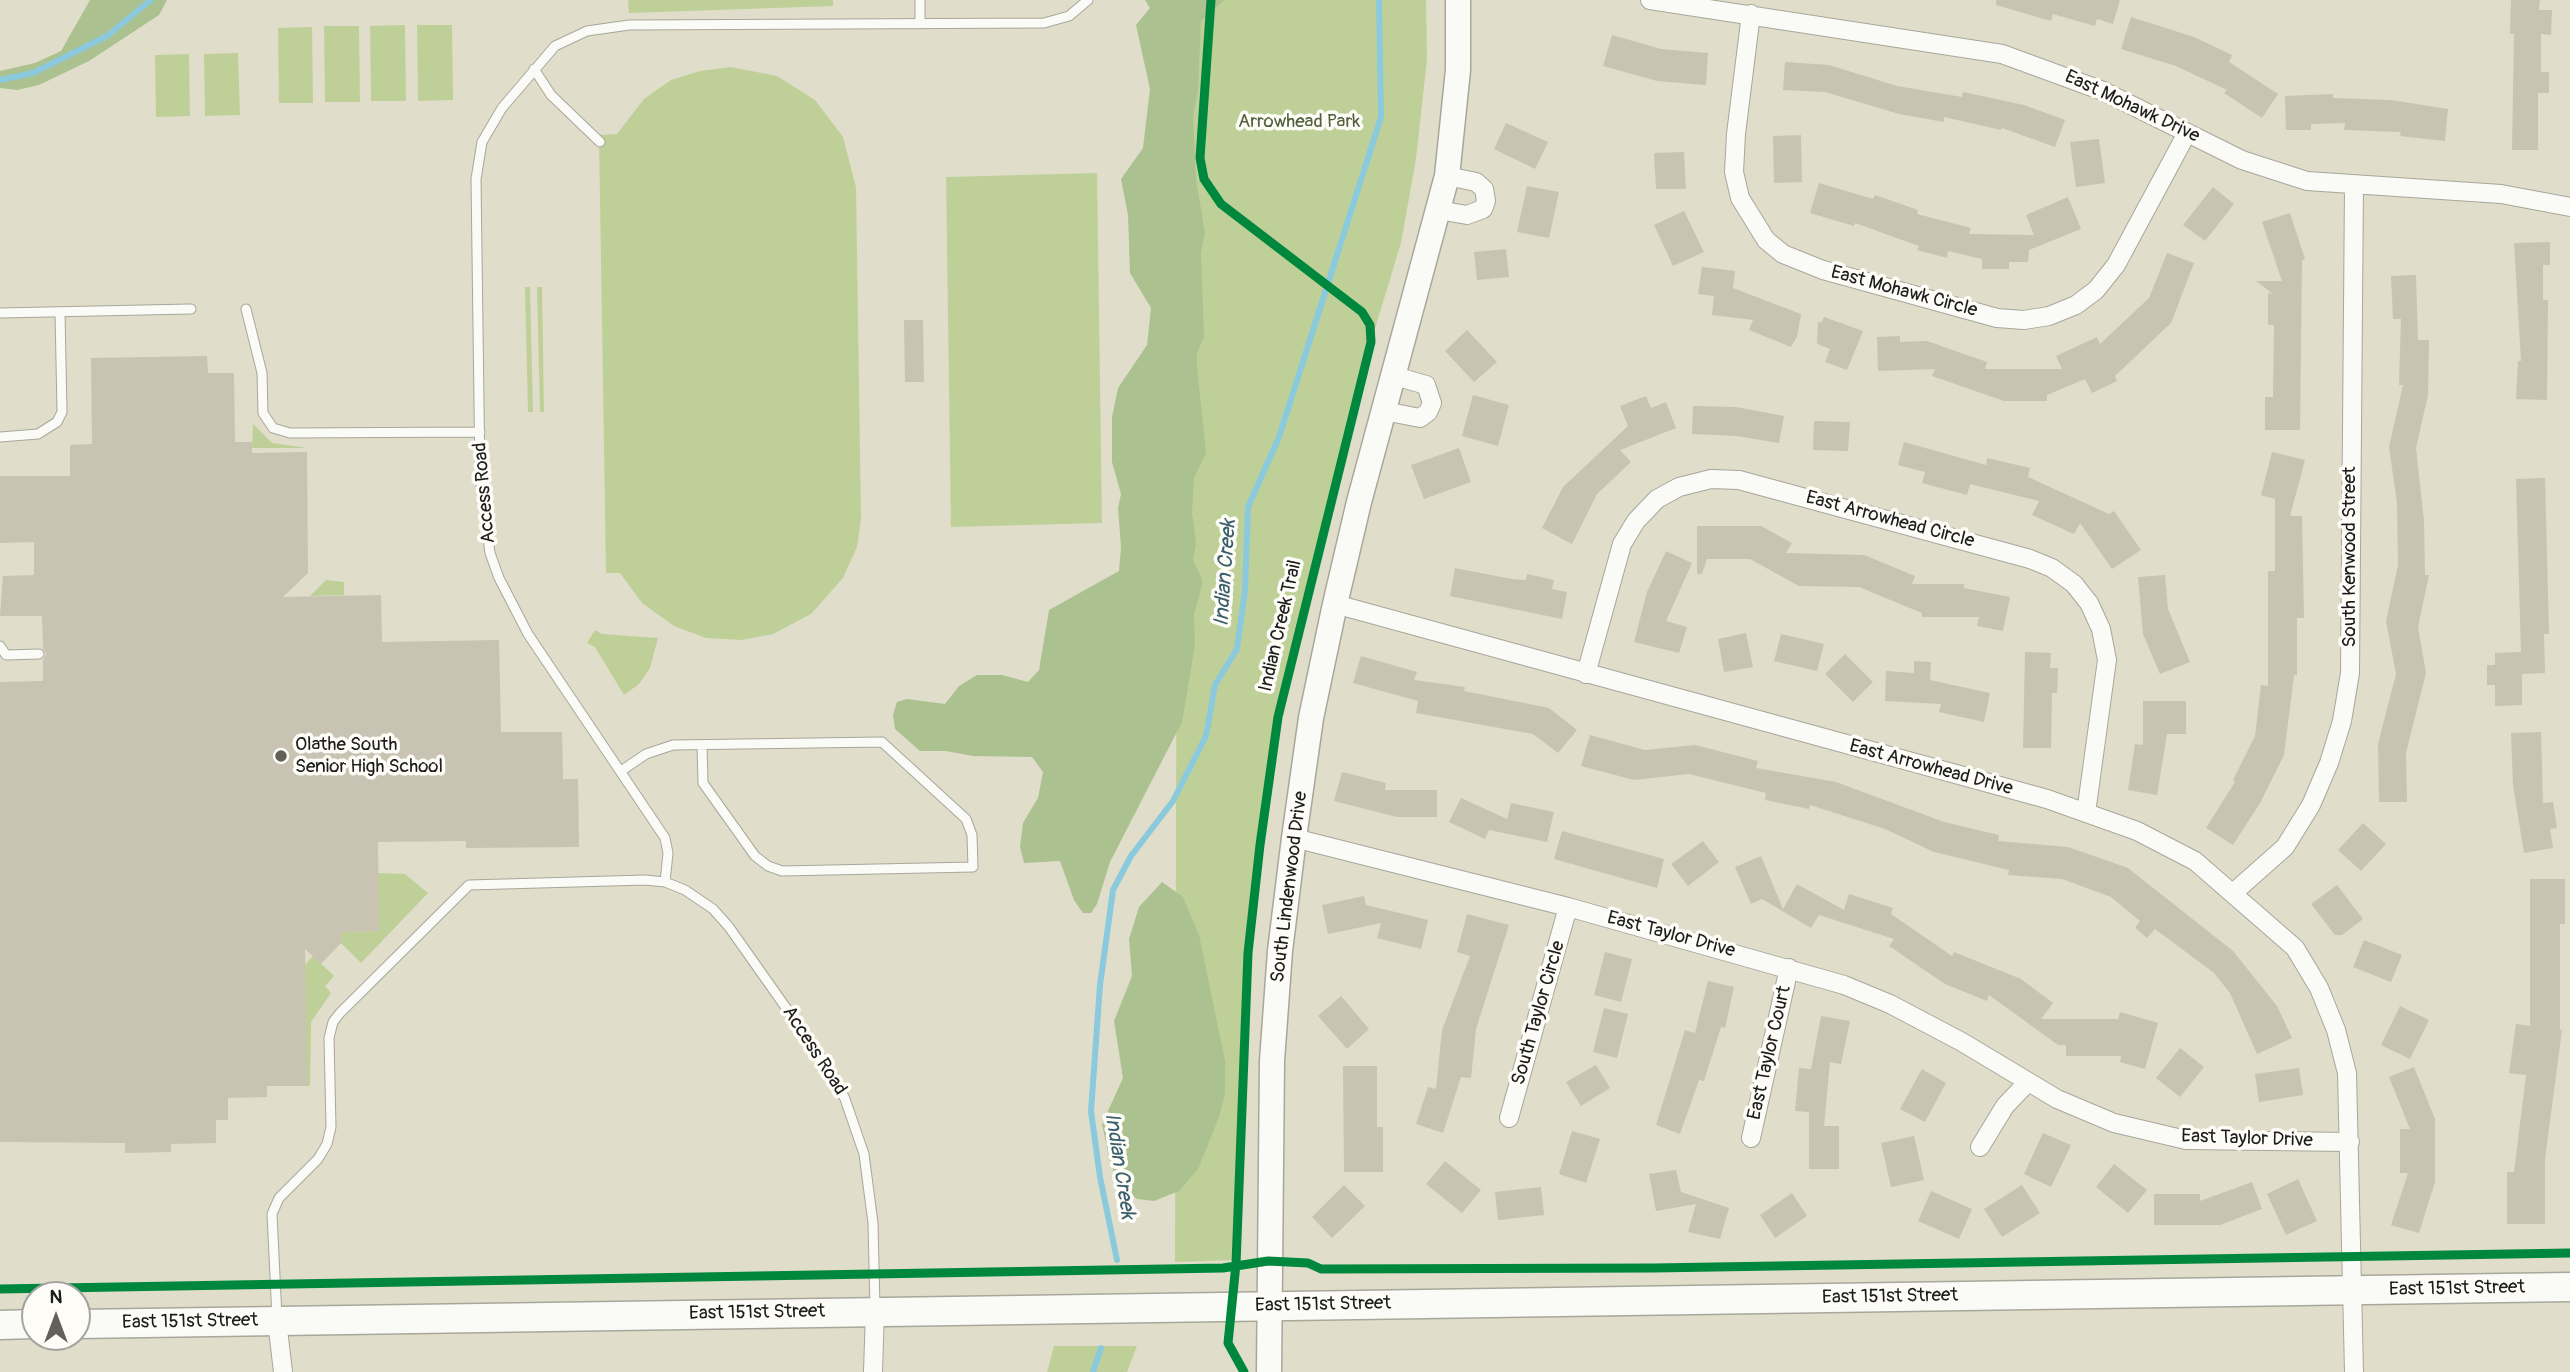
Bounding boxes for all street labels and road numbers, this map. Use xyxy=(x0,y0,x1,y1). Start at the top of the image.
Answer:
street label: East Mohawk Drive xyxy=(2061,66,2203,148)
street label: East Mohawk Circle xyxy=(1828,261,1980,323)
street label: Access Road xyxy=(469,441,501,545)
street label: South Kenwood Street xyxy=(2339,467,2361,647)
street label: East Arrowhead Circle xyxy=(1803,487,1977,553)
street label: Indian Creek Trail xyxy=(1255,558,1307,694)
street label: East Arrowhead Drive xyxy=(1847,735,2015,801)
street label: South Lindenwood Drive xyxy=(1267,790,1313,984)
street label: East Taylor Drive xyxy=(1605,907,1737,963)
street label: South Taylor Circle xyxy=(1508,938,1570,1088)
street label: East Taylor Court xyxy=(1743,984,1797,1122)
street label: Access Road xyxy=(777,1002,851,1100)
street label: East Taylor Drive xyxy=(2181,1125,2313,1153)
street label: East 151st Street xyxy=(2389,1276,2525,1302)
street label: East 151st Street xyxy=(1822,1284,1958,1310)
street label: East 151st Street xyxy=(1255,1292,1391,1318)
street label: East 151st Street xyxy=(689,1300,825,1326)
street label: East 151st Street xyxy=(122,1309,258,1335)

